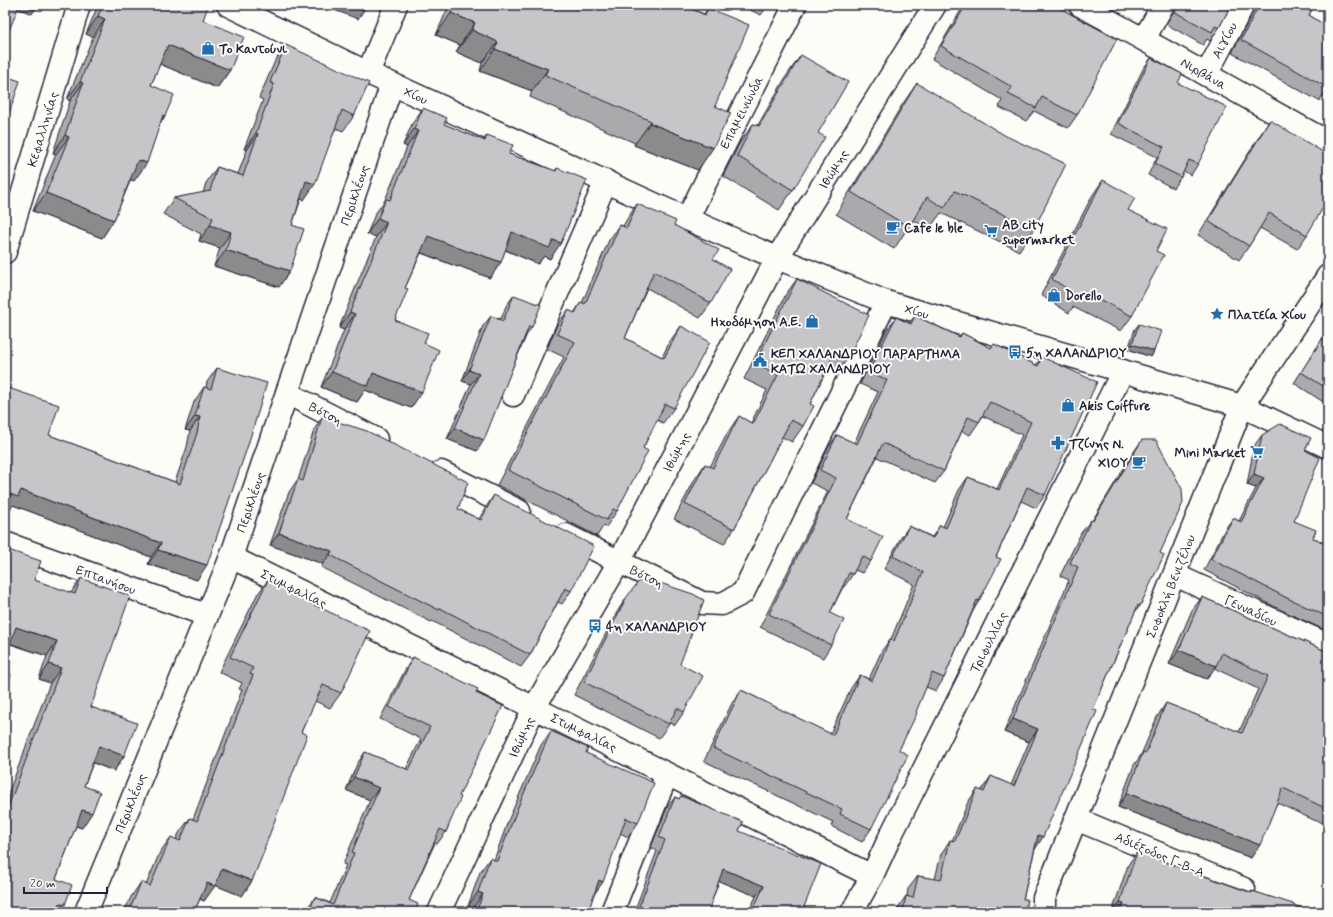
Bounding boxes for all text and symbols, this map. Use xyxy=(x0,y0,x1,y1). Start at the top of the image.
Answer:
street label: Αιγίου xyxy=(1209,19,1242,62)
shop icon: Το Καντούνι xyxy=(200,40,216,56)
place label: Το Καντούνι xyxy=(218,41,288,58)
street label: Νιρβάνα xyxy=(1177,54,1229,94)
street label: Επαμεινώνδα xyxy=(717,73,768,152)
street label: Χίου xyxy=(401,84,430,109)
street label: Κεφαλληνίας xyxy=(24,89,63,169)
street label: Ιθώμης xyxy=(815,147,853,193)
street label: Περικλέους xyxy=(337,163,374,228)
place label: AB city supermarket xyxy=(1001,217,1075,249)
cafe icon: Cafe le ble xyxy=(885,219,901,235)
place label: Cafe le ble xyxy=(904,220,964,237)
supermarket icon: AB city supermarket xyxy=(983,223,999,239)
shop icon: Dorello xyxy=(1046,287,1062,303)
place label: Dorello xyxy=(1065,288,1102,305)
street label: Χίου xyxy=(902,301,931,324)
place icon: Πλατεία Χίου xyxy=(1209,306,1225,322)
place label: Πλατεία Χίου xyxy=(1228,307,1306,324)
shop icon: Ηχοδόμηση Α.Ε. xyxy=(804,313,820,329)
place label: Ηχοδόμηση Α.Ε. xyxy=(710,314,801,331)
bus stop icon: 5η ΧΑΛΑΝΔΡΙΟΥ xyxy=(1007,344,1023,360)
place label: 5η ΧΑΛΑΝΔΡΙΟΥ xyxy=(1026,345,1127,362)
place label: ΚΕΠ ΧΑΛΑΝΔΡΙΟΥ ΠΑΡΑΡΤΗΜΑ ΚΑΤΩ ΧΑΛΑΝΔΡΙΟΥ xyxy=(771,346,960,378)
public building icon: ΚΕΠ ΧΑΛΑΝΔΡΙΟΥ ΠΑΡΑΡΤΗΜΑ ΚΑΤΩ ΧΑΛΑΝΔΡΙΟΥ xyxy=(752,352,768,368)
shop icon: Akis Coiffure xyxy=(1060,397,1076,413)
place label: Akis Coiffure xyxy=(1079,398,1150,415)
street label: Βότση xyxy=(306,399,345,430)
street label: Ιθώμης xyxy=(660,429,695,476)
pharmacy icon: Τζίνης Ν. xyxy=(1050,435,1066,451)
place label: Τζίνης Ν. xyxy=(1068,436,1124,453)
supermarket icon: Mini Market xyxy=(1249,444,1265,460)
place label: Mini Market xyxy=(1175,445,1247,462)
cafe icon: ΧΙΟΥ xyxy=(1131,454,1147,470)
place label: ΧΙΟΥ xyxy=(1098,455,1128,472)
street label: Περικλέους xyxy=(233,470,270,535)
street label: Σοφοκλή Βενιζέλου xyxy=(1143,532,1200,641)
street label: Επτανήσου xyxy=(73,562,138,599)
street label: Βότση xyxy=(627,562,666,593)
street label: Στυμφαλίας xyxy=(257,566,330,613)
street label: Γενναδίου xyxy=(1221,592,1280,631)
street label: Τριφυλλίας xyxy=(967,609,1012,676)
bus stop icon: 4η ΧΑΛΑΝΔΡΙΟΥ xyxy=(587,618,603,634)
place label: 4η ΧΑΛΑΝΔΡΙΟΥ xyxy=(606,619,707,636)
street label: Στυμφαλίας xyxy=(547,710,620,757)
street label: Ιθώμης xyxy=(505,714,539,761)
street label: Περικλέους xyxy=(112,771,151,836)
street label: Αδιέξοδος Γ-Β-Α xyxy=(1112,829,1207,882)
scale bar xyxy=(24,869,107,895)
text: 20 m xyxy=(30,876,56,892)

